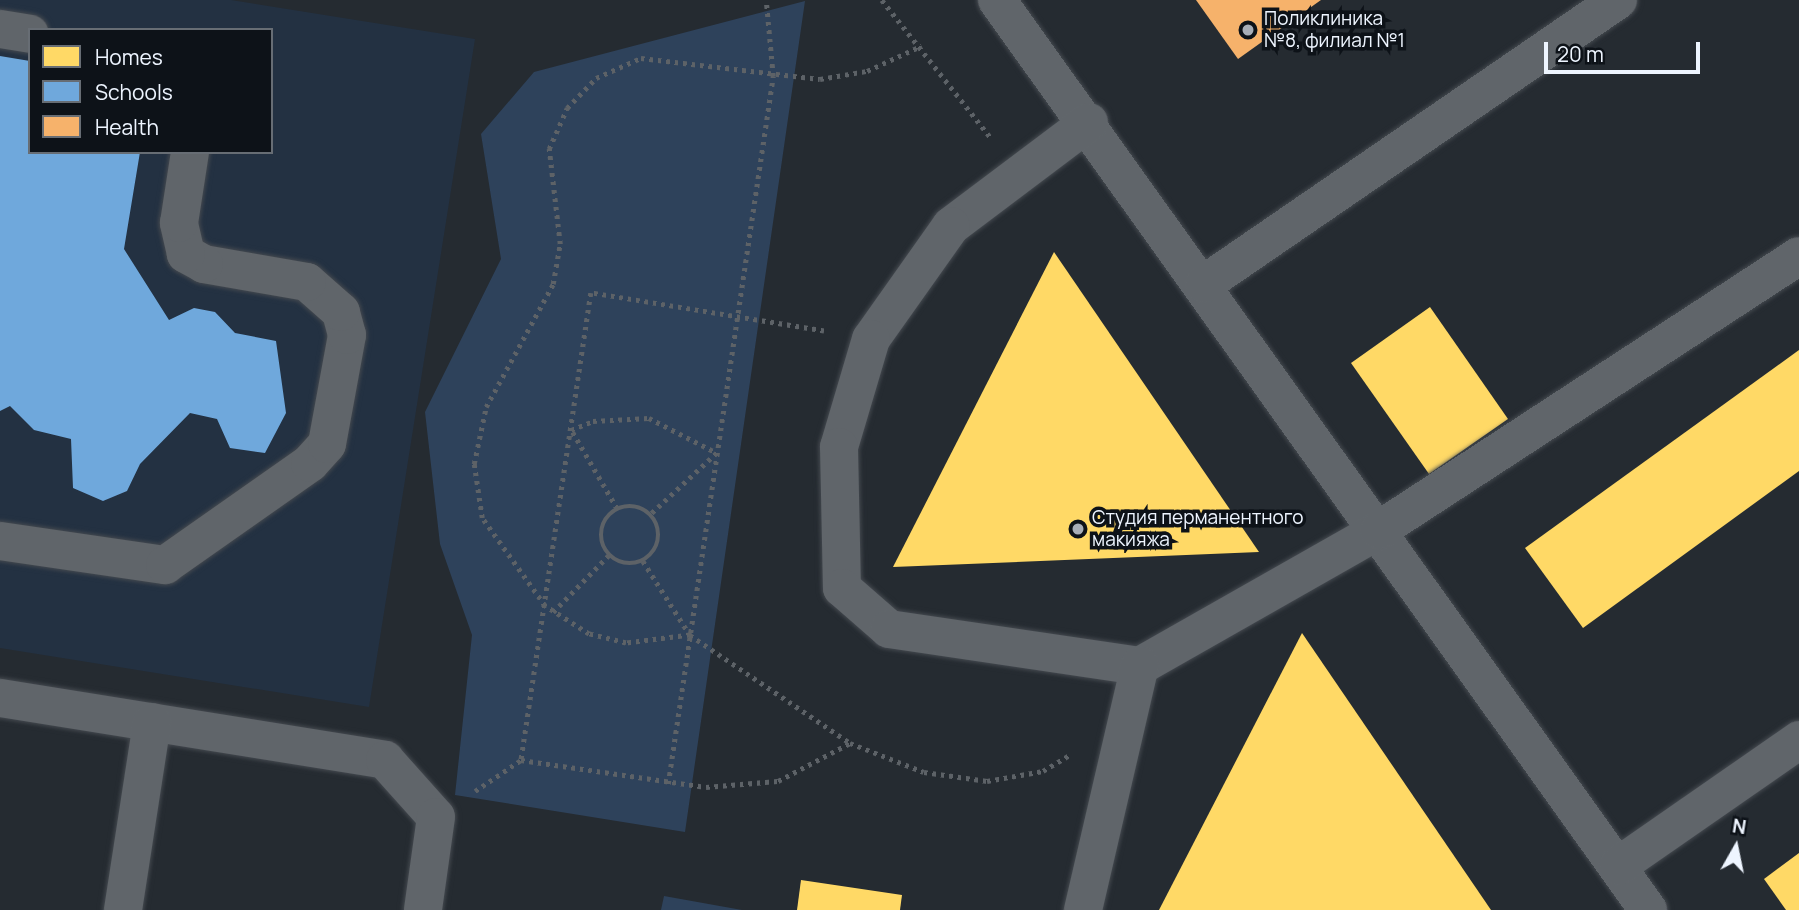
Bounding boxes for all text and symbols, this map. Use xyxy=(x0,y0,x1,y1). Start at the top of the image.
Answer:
place label: Поликлиника №8, филиал №1 xyxy=(1264,8,1405,52)
marker: Поликлиника №8, филиал №1 xyxy=(1238,20,1258,40)
legend xyxy=(28,28,273,154)
scale bar xyxy=(1547,28,1703,72)
text: 20 m xyxy=(1557,40,1604,68)
text: Homes xyxy=(95,43,163,71)
text: Schools xyxy=(95,78,173,106)
text: Health xyxy=(95,113,159,141)
place label: Студия перманентного макияжа xyxy=(1092,507,1304,551)
marker: Студия перманентного макияжа xyxy=(1070,521,1086,537)
north arrow xyxy=(1701,812,1771,882)
text: N xyxy=(1731,812,1748,840)

